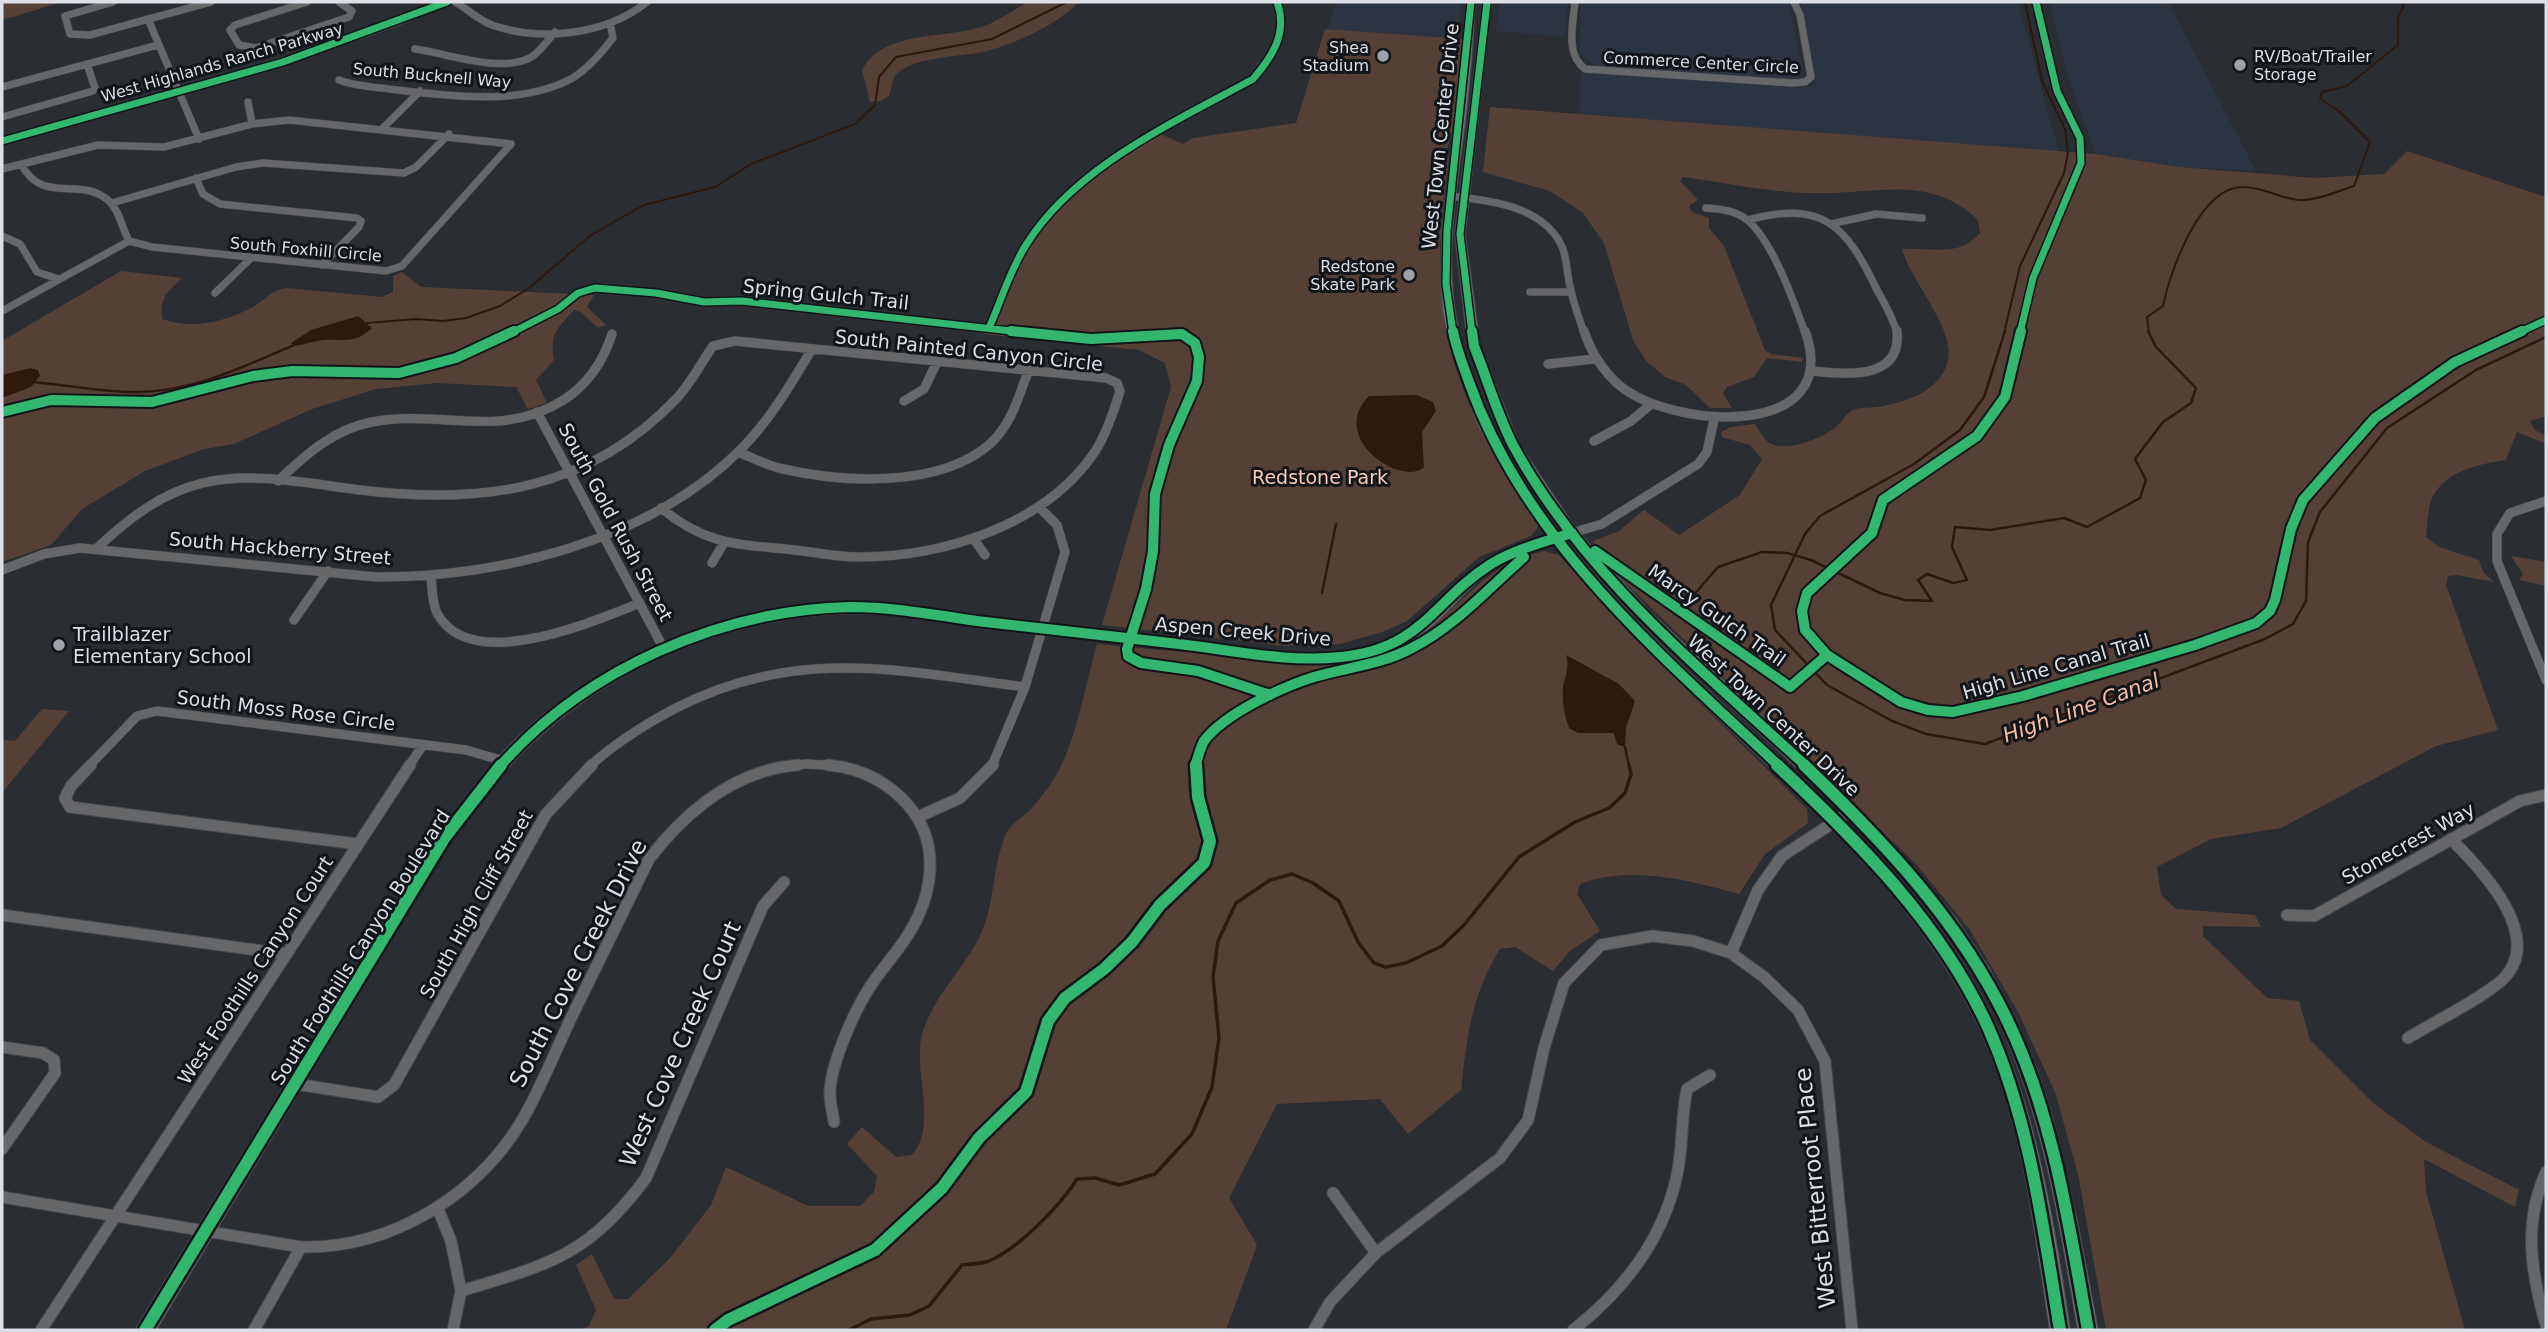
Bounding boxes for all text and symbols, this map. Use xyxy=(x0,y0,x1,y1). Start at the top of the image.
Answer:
street label: West Highlands Ranch Parkway xyxy=(99,19,345,106)
street label: West Town Center Drive xyxy=(1417,22,1463,250)
place label: Shea Stadium xyxy=(1302,38,1369,75)
place label: RV/Boat/Trailer Storage xyxy=(2254,47,2372,84)
marker: Shea Stadium xyxy=(1375,48,1391,64)
street label: Commerce Center Circle xyxy=(1603,48,1799,77)
marker: RV/Boat/Trailer Storage xyxy=(2232,57,2248,73)
street label: South Bucknell Way xyxy=(352,59,512,92)
street label: South Foxhill Circle xyxy=(229,233,383,266)
place label: Redstone Skate Park xyxy=(1310,257,1396,294)
marker: Redstone Skate Park xyxy=(1401,267,1417,283)
street label: Spring Gulch Trail xyxy=(742,274,910,314)
street label: South Painted Canyon Circle xyxy=(834,325,1104,375)
street label: South Gold Rush Street xyxy=(554,419,678,625)
park label: Redstone Park xyxy=(1252,466,1388,488)
street label: South Hackberry Street xyxy=(168,527,392,569)
street label: Marcy Gulch Trail xyxy=(1644,559,1790,671)
street label: Aspen Creek Drive xyxy=(1154,612,1332,650)
place label: Trailblazer Elementary School xyxy=(72,623,251,667)
street label: High Line Canal Trail xyxy=(1960,629,2152,703)
street label: West Town Center Drive xyxy=(1683,630,1865,800)
marker: Trailblazer Elementary School xyxy=(51,637,67,653)
water label: High Line Canal xyxy=(1999,668,2163,747)
street label: South Moss Rose Circle xyxy=(175,686,397,734)
street label: Stonecrest Way xyxy=(2338,797,2478,889)
street label: South Foothills Canyon Boulevard xyxy=(266,805,454,1089)
street label: South High Cliff Street xyxy=(415,806,537,1002)
street label: South Cove Creek Drive xyxy=(504,835,652,1091)
street label: West Foothills Canyon Court xyxy=(173,852,337,1088)
street label: West Cove Creek Court xyxy=(614,917,746,1171)
street label: West Bitterroot Place xyxy=(1789,1066,1841,1310)

